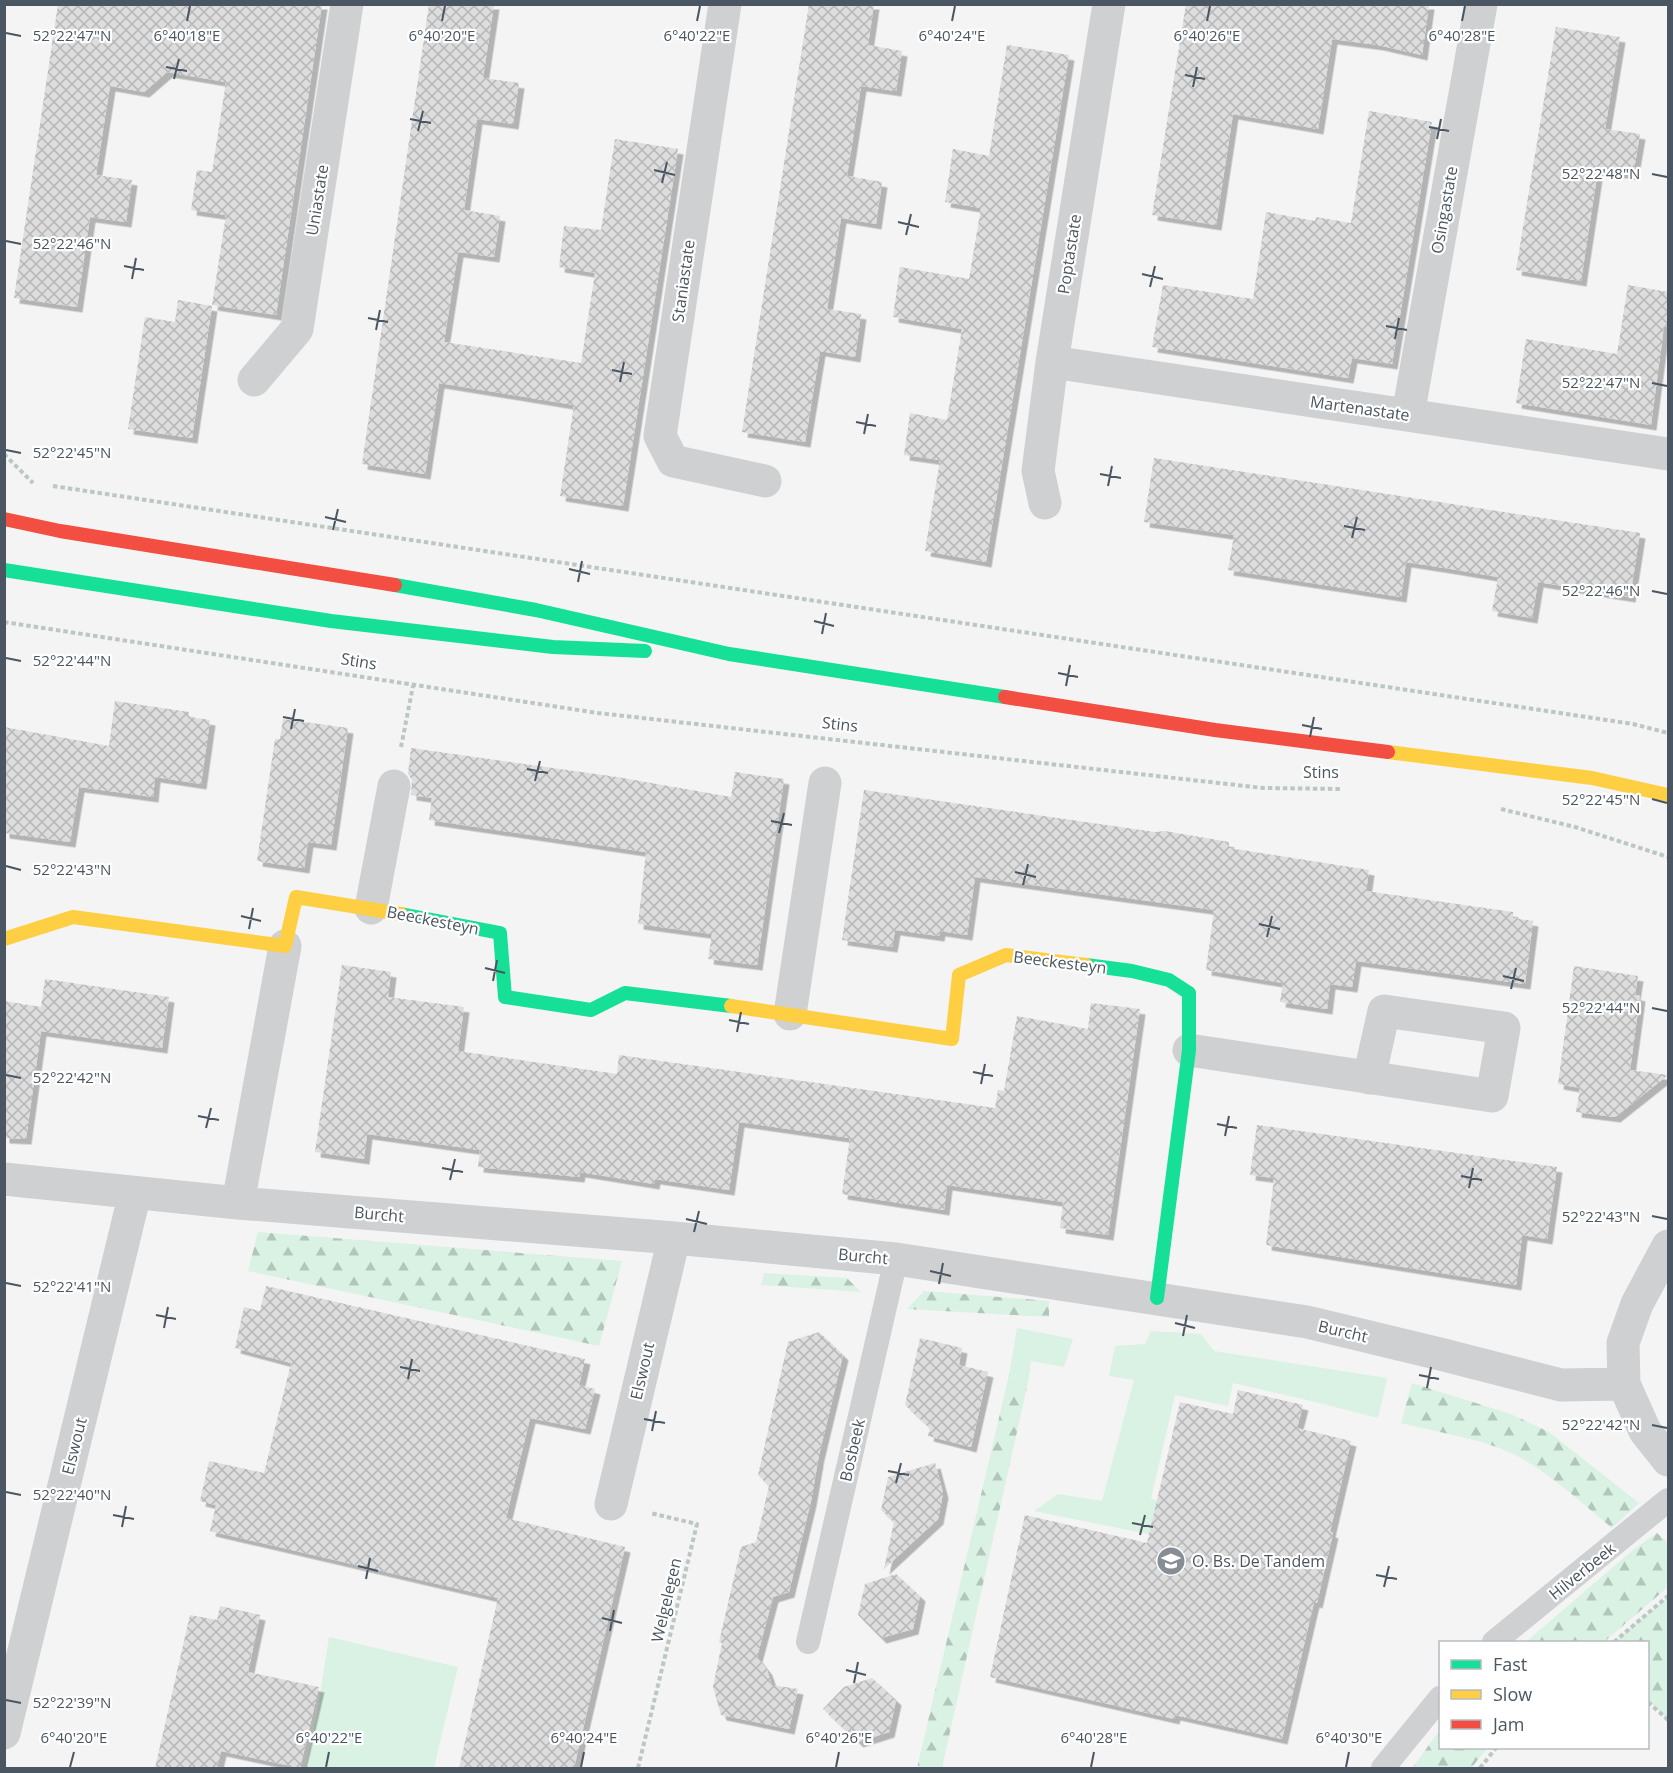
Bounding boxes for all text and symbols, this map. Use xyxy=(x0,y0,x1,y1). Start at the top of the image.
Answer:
text: 52°22'47"N xyxy=(33,25,111,45)
text: 6°40'18"E xyxy=(154,25,220,45)
text: 6°40'20"E xyxy=(409,25,475,45)
text: 6°40'22"E xyxy=(664,25,730,45)
text: 6°40'24"E xyxy=(919,25,985,45)
text: 6°40'26"E xyxy=(1174,25,1240,45)
text: 6°40'28"E xyxy=(1429,25,1495,45)
street label: Uniastate xyxy=(301,163,333,237)
text: 52°22'48"N xyxy=(1562,163,1640,183)
street label: Osingastate xyxy=(1425,165,1463,255)
street label: Poptastate xyxy=(1052,212,1086,295)
text: 52°22'46"N xyxy=(33,233,111,253)
street label: Staniastate xyxy=(666,238,700,324)
text: 52°22'47"N xyxy=(1562,372,1640,392)
street label: Martenastate xyxy=(1309,390,1411,426)
text: 52°22'45"N xyxy=(33,442,111,462)
text: 52°22'46"N xyxy=(1562,580,1640,600)
street label: Stins xyxy=(340,647,378,675)
text: 52°22'44"N xyxy=(33,650,111,670)
street label: Stins xyxy=(821,711,859,737)
street label: Stins xyxy=(1303,761,1339,783)
text: 52°22'45"N xyxy=(1562,789,1640,809)
text: 52°22'43"N xyxy=(33,859,111,879)
street label: Beeckesteyn xyxy=(385,900,481,940)
street label: Beeckesteyn xyxy=(1012,945,1108,979)
text: 52°22'44"N xyxy=(1562,997,1640,1017)
text: 52°22'42"N xyxy=(33,1067,111,1087)
street label: Burcht xyxy=(353,1201,405,1227)
text: 52°22'43"N xyxy=(1562,1206,1640,1226)
street label: Burcht xyxy=(837,1243,889,1269)
text: 52°22'41"N xyxy=(33,1276,111,1296)
street label: Burcht xyxy=(1316,1315,1370,1347)
street label: Elswout xyxy=(625,1340,659,1402)
text: 52°22'42"N xyxy=(1562,1414,1640,1434)
street label: Elswout xyxy=(56,1415,92,1477)
street label: Bosbeek xyxy=(834,1416,870,1484)
text: 52°22'40"N xyxy=(33,1484,111,1504)
street label: Hilverbeek xyxy=(1544,1537,1620,1605)
school or university icon: O. Bs. De Tandem xyxy=(1155,1545,1187,1577)
place label: O. Bs. De Tandem xyxy=(1192,1550,1325,1572)
street label: Welgelegen xyxy=(646,1556,686,1644)
legend xyxy=(1439,1641,1649,1749)
text: Fast xyxy=(1493,1652,1527,1676)
text: Slow xyxy=(1493,1682,1532,1706)
text: 52°22'39"N xyxy=(33,1692,111,1712)
text: Jam xyxy=(1491,1712,1525,1736)
text: 6°40'20"E xyxy=(41,1727,107,1747)
text: 6°40'22"E xyxy=(296,1727,362,1747)
text: 6°40'24"E xyxy=(551,1727,617,1747)
text: 6°40'26"E xyxy=(806,1727,872,1747)
text: 6°40'28"E xyxy=(1061,1727,1127,1747)
text: 6°40'30"E xyxy=(1316,1727,1382,1747)

